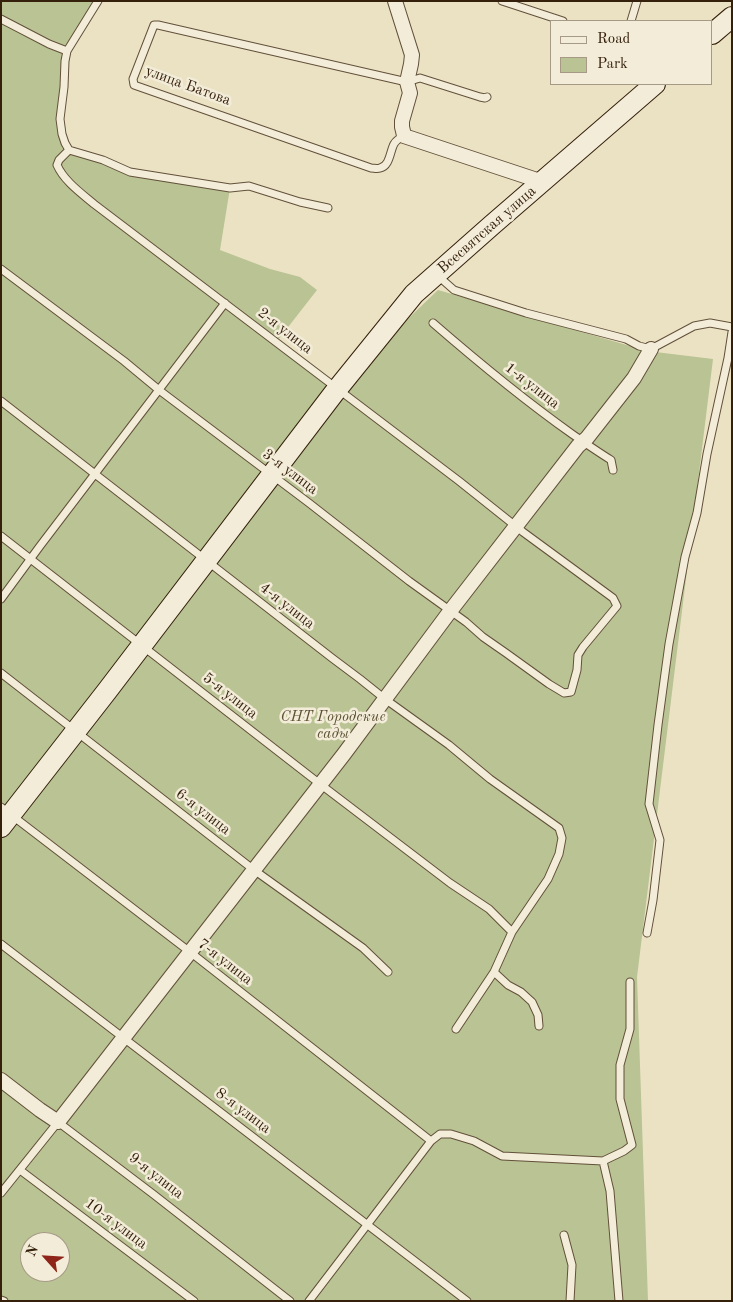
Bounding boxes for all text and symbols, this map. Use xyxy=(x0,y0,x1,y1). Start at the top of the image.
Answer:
legend xyxy=(550,20,713,85)
text: Road xyxy=(597,32,630,47)
text: Park xyxy=(597,57,628,72)
street label: улица Батова xyxy=(143,62,233,110)
street label: Всесвятская улица xyxy=(434,182,540,278)
street label: 2-я улица xyxy=(254,304,316,358)
street label: 1-я улица xyxy=(501,359,563,413)
street label: 3-я улица xyxy=(259,445,321,499)
street label: 4-я улица xyxy=(256,579,318,633)
street label: 5-я улица xyxy=(199,669,261,723)
park label: СНТ Городские сады xyxy=(280,708,386,743)
street label: 6-я улица xyxy=(172,785,234,839)
street label: 7-я улица xyxy=(194,935,256,989)
street label: 8-я улица xyxy=(212,1084,274,1138)
street label: 9-я улица xyxy=(125,1149,187,1203)
street label: 10-я улица xyxy=(81,1195,151,1253)
north arrow xyxy=(20,1232,70,1282)
text: N xyxy=(24,1243,41,1259)

